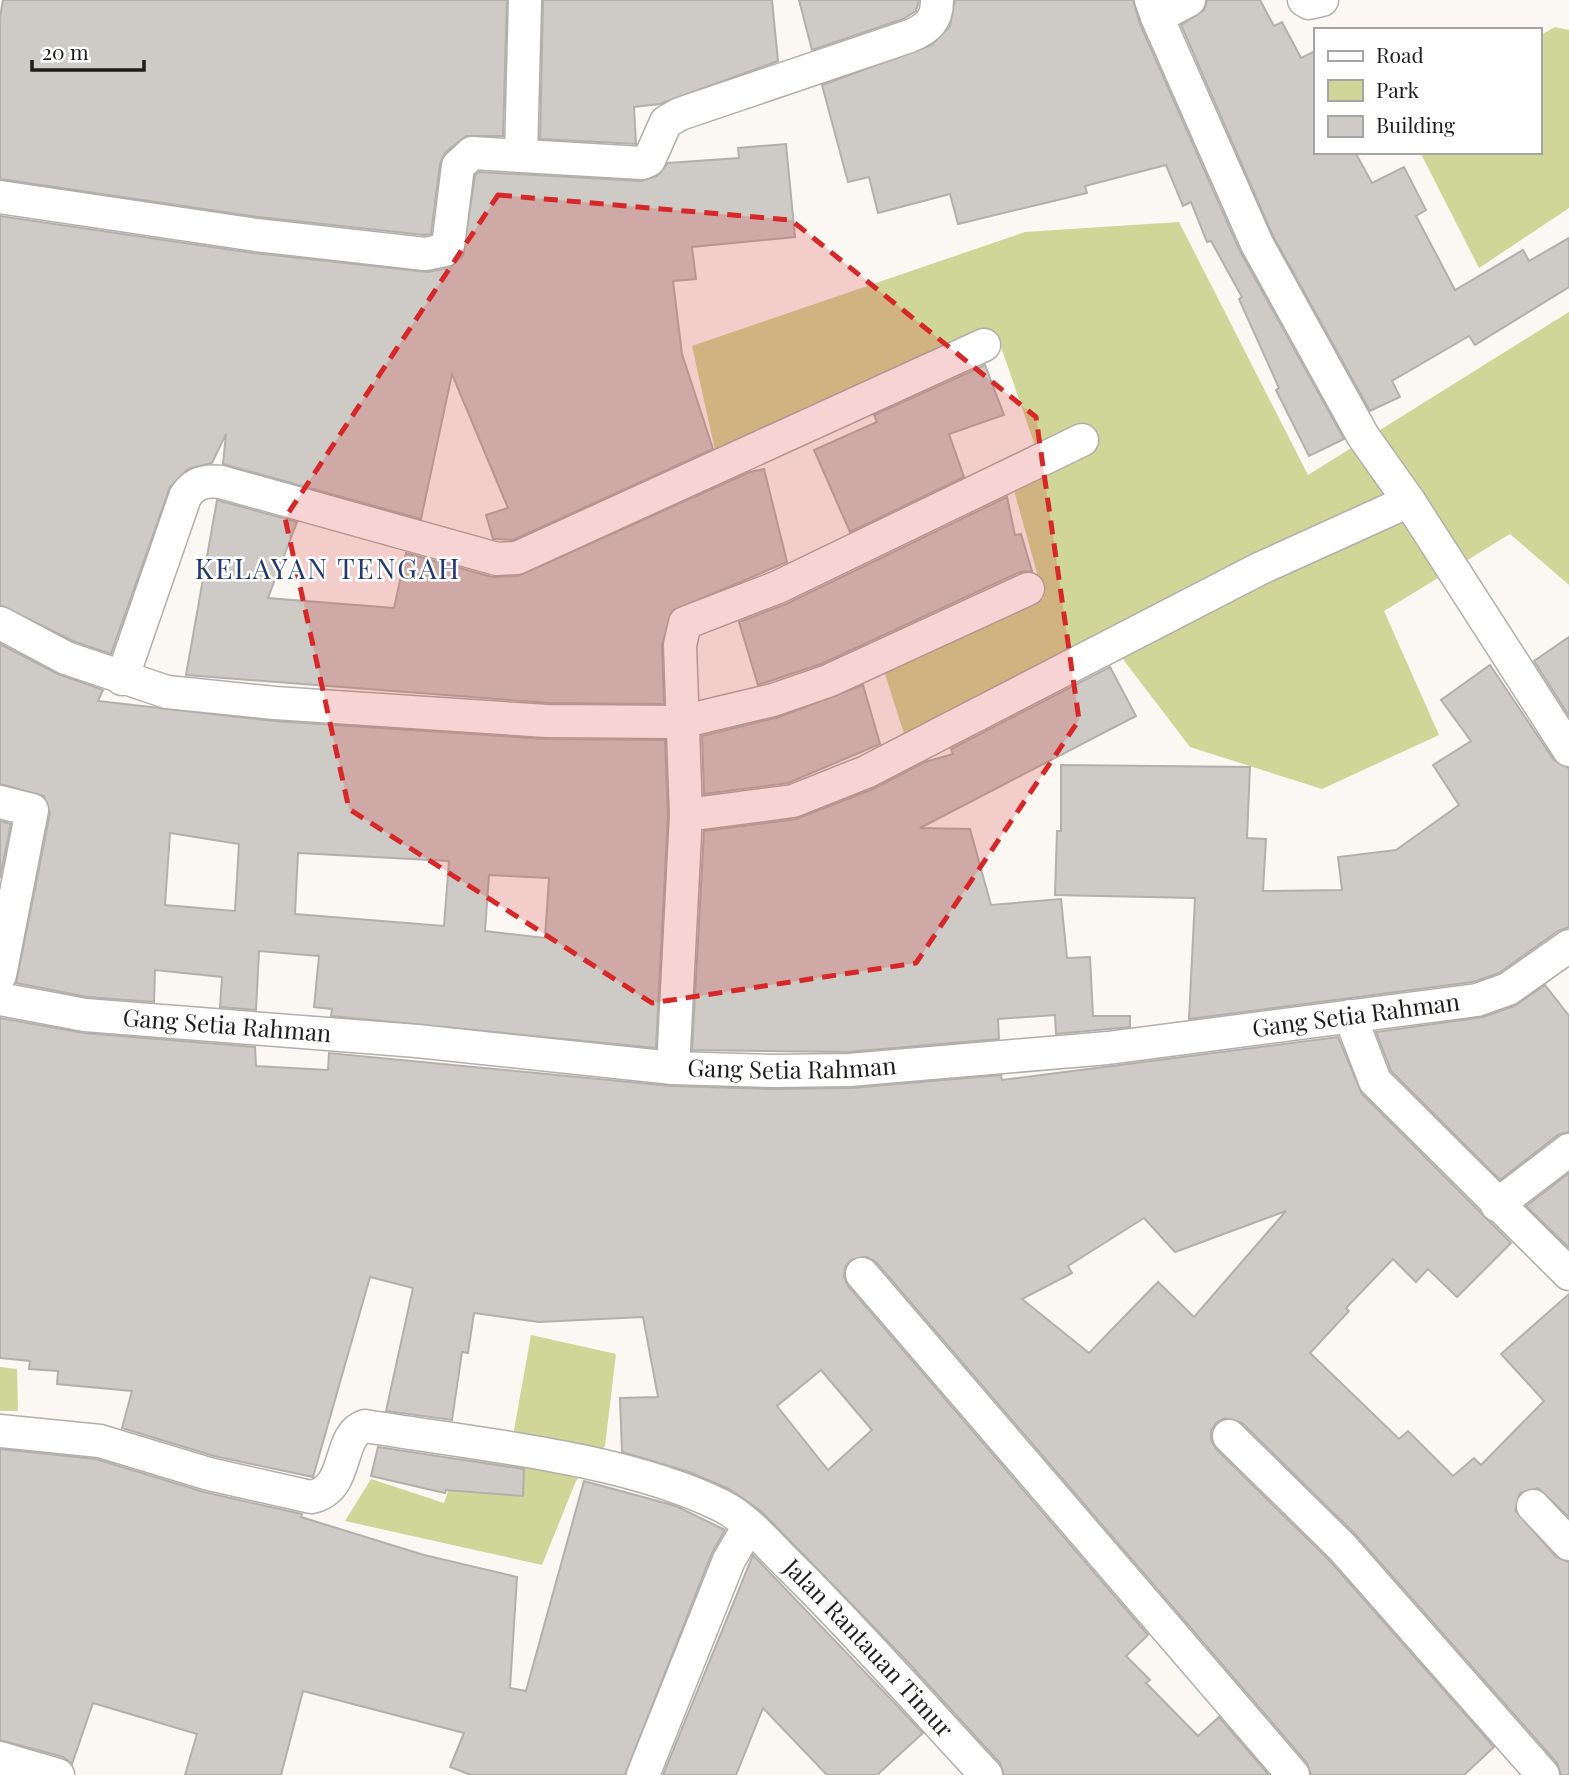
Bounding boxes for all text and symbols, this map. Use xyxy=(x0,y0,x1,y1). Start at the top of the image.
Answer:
scale bar xyxy=(32,28,144,72)
legend xyxy=(1314,28,1541,154)
text: 20 m xyxy=(42,37,89,65)
text: Road xyxy=(1376,40,1424,68)
text: Park xyxy=(1376,75,1420,103)
text: Building xyxy=(1376,110,1455,138)
district label: KELAYAN TENGAH xyxy=(195,549,461,586)
street label: Gang Setia Rahman xyxy=(1250,984,1461,1043)
street label: Gang Setia Rahman xyxy=(122,1000,333,1048)
street label: Gang Setia Rahman xyxy=(687,1048,898,1085)
street label: Jalan Rantauan Timur xyxy=(777,1550,962,1744)

